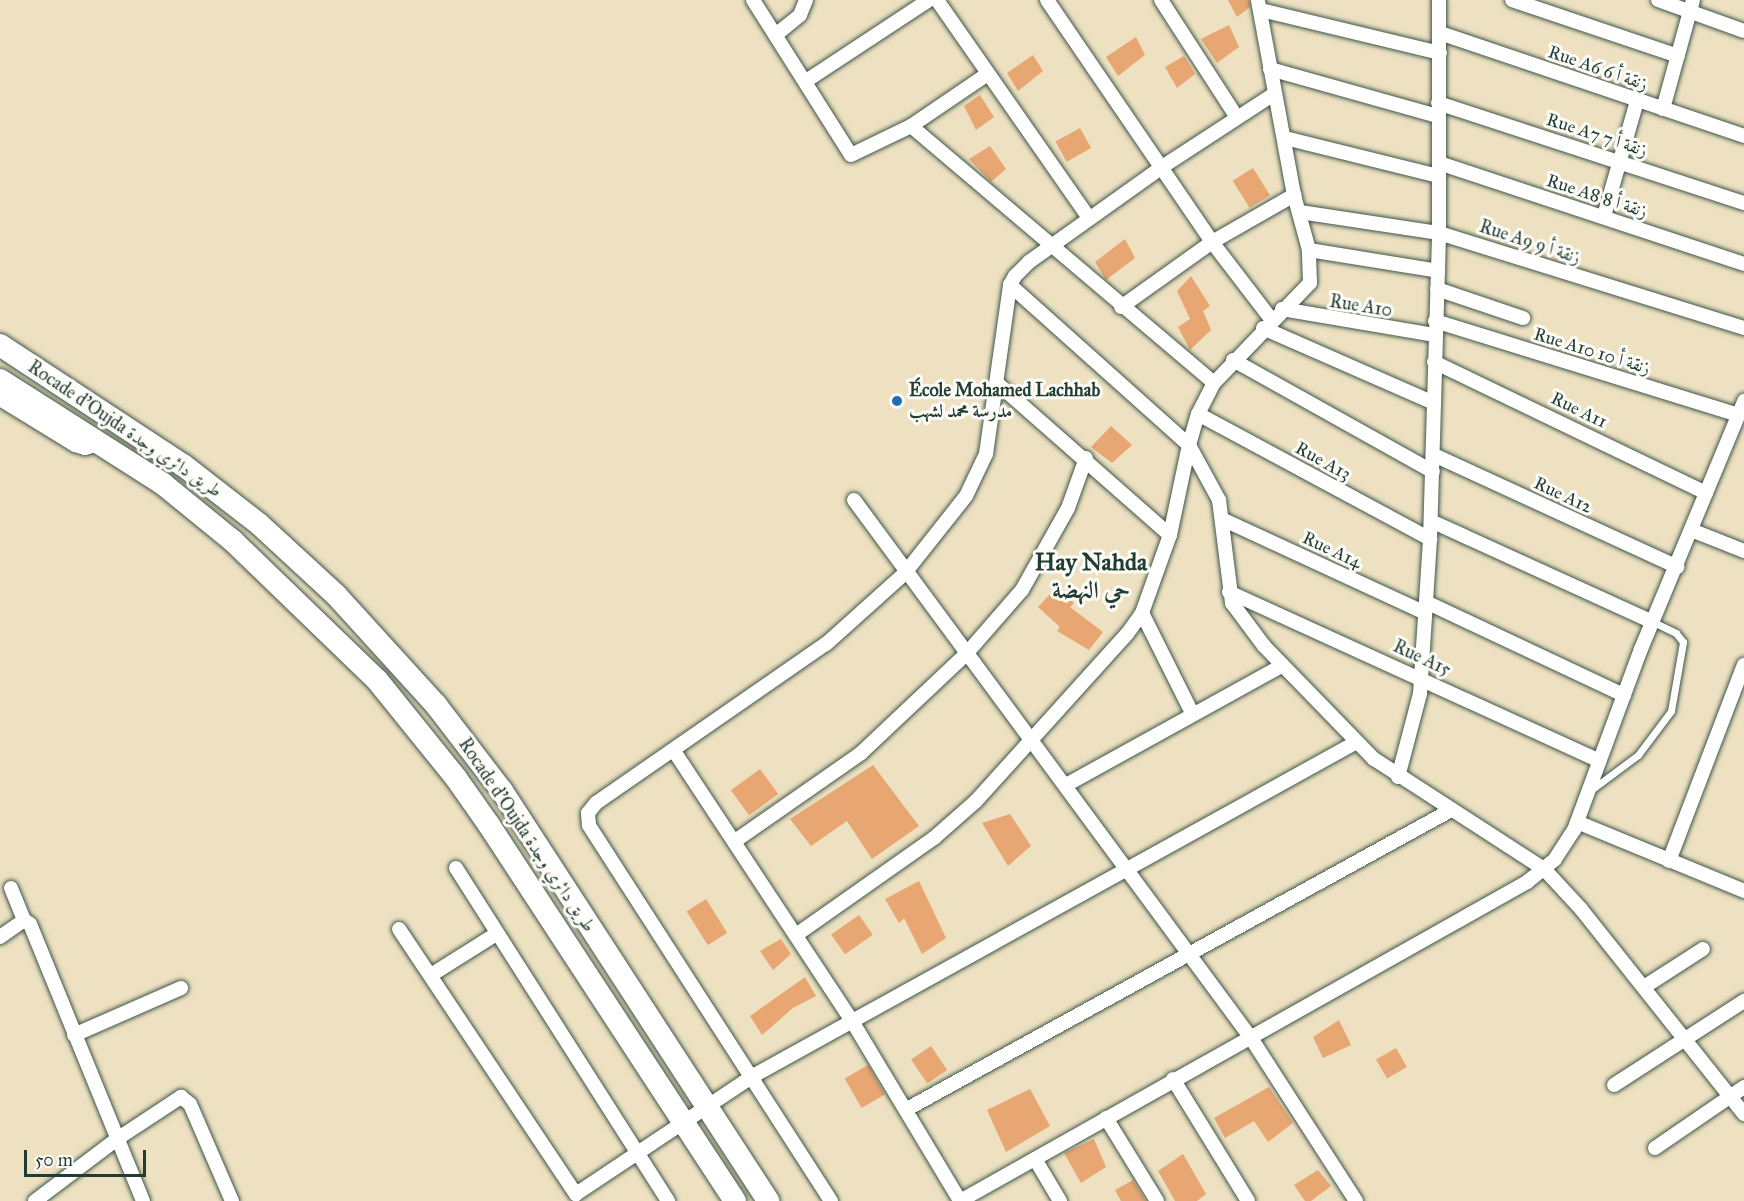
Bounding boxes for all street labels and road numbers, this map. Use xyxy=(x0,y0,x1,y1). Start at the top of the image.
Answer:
street label: Rue A6 زنقة أ 6 xyxy=(1545,41,1651,95)
street label: Rue A7 زنقة أ 7 xyxy=(1544,109,1650,161)
street label: Rue A8 زنقة أ 8 xyxy=(1544,170,1650,222)
street label: Rue A9 زنقة أ 9 xyxy=(1477,216,1583,268)
street label: Rue A10 xyxy=(1328,290,1394,322)
street label: Rue A10 زنقة أ 10 xyxy=(1531,323,1653,379)
street label: Rocade d'Oujda طريق دائري وجدة xyxy=(24,356,226,502)
street label: Rue A11 xyxy=(1547,387,1611,433)
street label: Rue A13 xyxy=(1292,437,1354,485)
street label: Rue A12 xyxy=(1531,472,1595,518)
street label: Rue A14 xyxy=(1299,527,1365,573)
street label: Rue A15 xyxy=(1390,635,1454,681)
street label: Rocade d'Oujda طريق دائري وجدة xyxy=(454,734,600,936)

